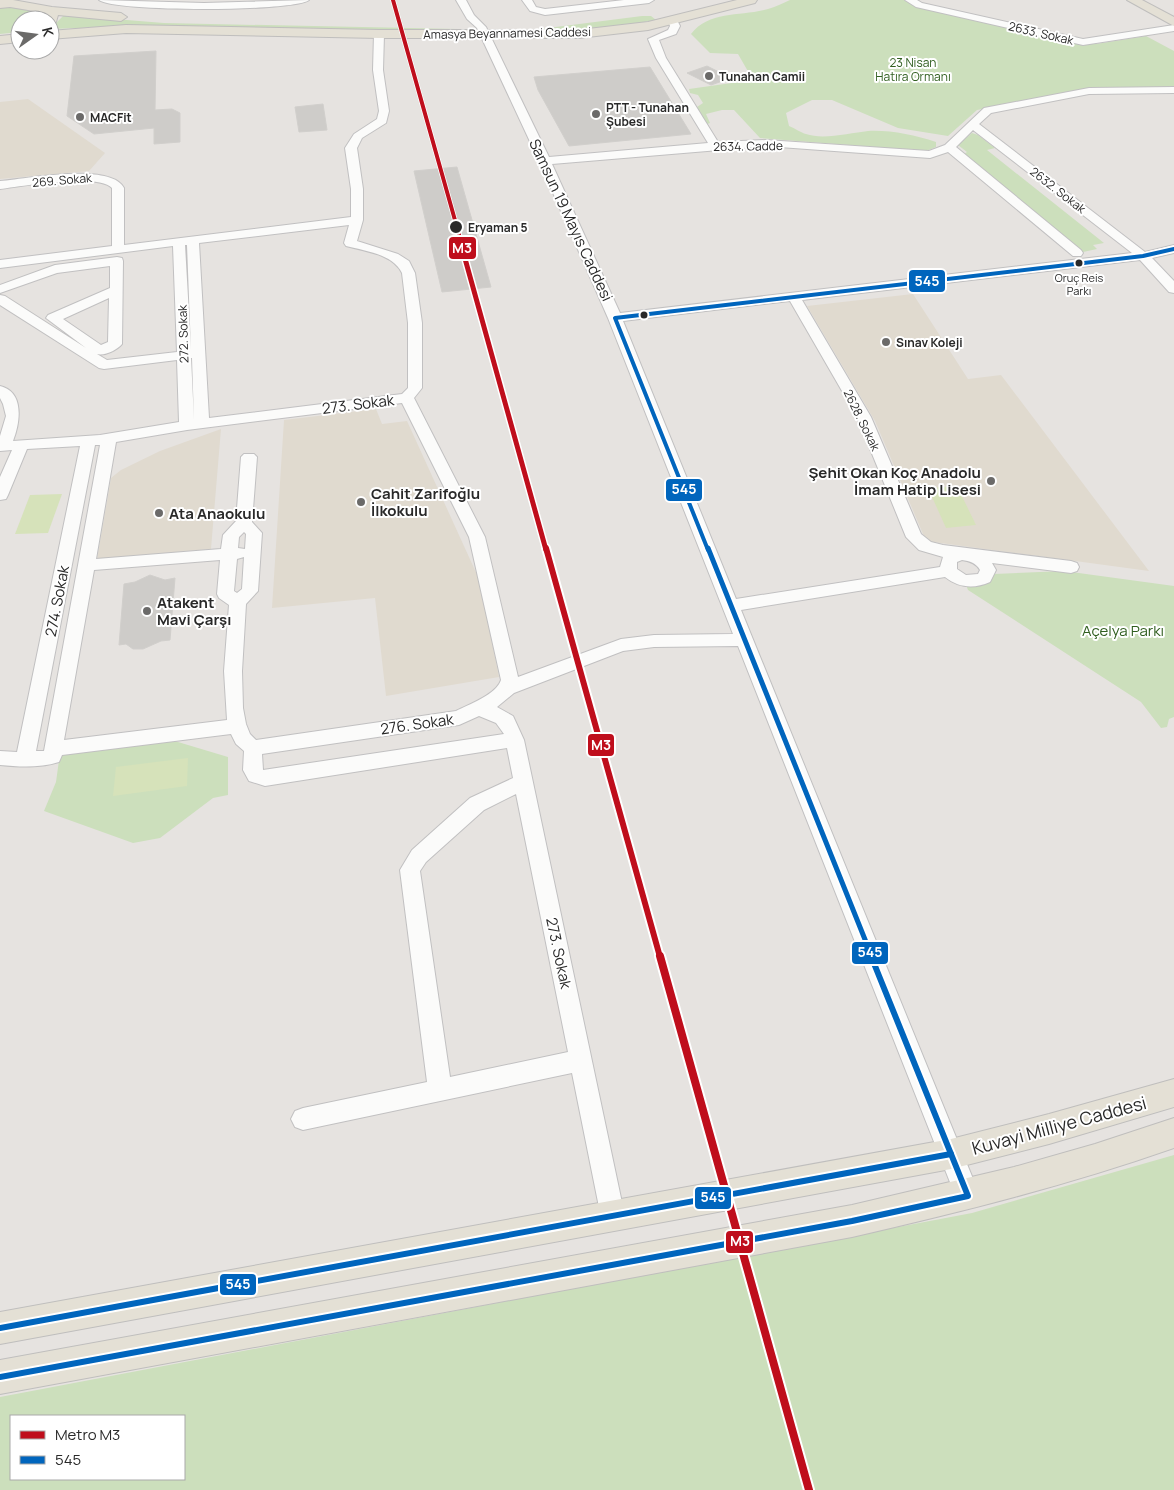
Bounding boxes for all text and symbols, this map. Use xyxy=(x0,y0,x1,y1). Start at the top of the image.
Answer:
north arrow xyxy=(10,10,60,60)
street label: 2633. Sokak xyxy=(1007,17,1076,49)
street label: Amasya Beyannamesi Caddesi xyxy=(423,23,591,43)
text: K xyxy=(38,25,59,39)
park label: 23 Nisan Hatıra Ormanı xyxy=(875,54,951,85)
place label: Tunahan Camii xyxy=(719,68,805,85)
marker: Tunahan Camii xyxy=(703,70,715,82)
place label: PTT - Tunahan Şubesi xyxy=(606,99,689,130)
marker: PTT - Tunahan Şubesi xyxy=(590,108,602,120)
place label: MACFit xyxy=(90,109,132,126)
marker: MACFit xyxy=(74,111,86,123)
street label: Samsun 19 Mayıs Caddesi xyxy=(524,135,618,305)
street label: 2634. Cadde xyxy=(713,137,783,155)
street label: 2632. Sokak xyxy=(1027,163,1090,218)
street label: 269. Sokak xyxy=(31,169,94,191)
marker: Eryaman 5 xyxy=(448,219,464,235)
place label: Eryaman 5 xyxy=(468,219,528,236)
line badge: M3 xyxy=(448,236,477,260)
text: M3 xyxy=(452,238,472,257)
marker: Oruç Reis Parkı xyxy=(1074,258,1084,268)
line badge: 545 xyxy=(908,269,946,293)
place label: Oruç Reis Parkı xyxy=(1055,270,1103,298)
text: 545 xyxy=(915,271,939,290)
street label: 272. Sokak xyxy=(173,304,193,363)
unlabelled marker xyxy=(639,310,649,320)
place label: Sınav Koleji xyxy=(896,334,963,351)
marker: Sınav Koleji xyxy=(880,336,892,348)
street label: 2628. Sokak xyxy=(840,386,885,455)
street label: 273. Sokak xyxy=(321,389,396,419)
place label: Şehit Okan Koç Anadolu İmam Hatip Lisesi xyxy=(808,462,981,500)
marker: Şehit Okan Koç Anadolu İmam Hatip Lisesi xyxy=(985,475,997,487)
line badge: 545 xyxy=(665,478,703,502)
text: 545 xyxy=(672,479,696,498)
place label: Cahit Zarifoğlu İlkokulu xyxy=(371,483,480,521)
marker: Cahit Zarifoğlu İlkokulu xyxy=(355,496,367,508)
place label: Ata Anaokulu xyxy=(169,503,265,524)
marker: Ata Anaokulu xyxy=(153,507,165,519)
street label: 274. Sokak xyxy=(40,563,74,638)
place label: Atakent Mavi Çarşı xyxy=(157,592,231,630)
marker: Atakent Mavi Çarşı xyxy=(141,605,153,617)
park label: Açelya Parkı xyxy=(1082,620,1164,641)
street label: 276. Sokak xyxy=(379,708,455,740)
line badge: M3 xyxy=(587,733,615,757)
text: M3 xyxy=(591,735,611,754)
street label: 273. Sokak xyxy=(541,915,577,991)
line badge: 545 xyxy=(851,941,889,965)
text: 545 xyxy=(858,942,882,961)
street label: Kuvayi Milliye Caddesi xyxy=(969,1090,1149,1160)
line badge: 545 xyxy=(694,1186,732,1210)
text: 545 xyxy=(701,1187,725,1206)
line badge: M3 xyxy=(725,1230,754,1254)
text: M3 xyxy=(730,1231,750,1250)
line badge: 545 xyxy=(219,1273,257,1296)
text: 545 xyxy=(226,1274,250,1293)
legend xyxy=(10,1415,185,1480)
text: Metro M3 xyxy=(55,1424,120,1445)
text: 545 xyxy=(55,1449,81,1470)

